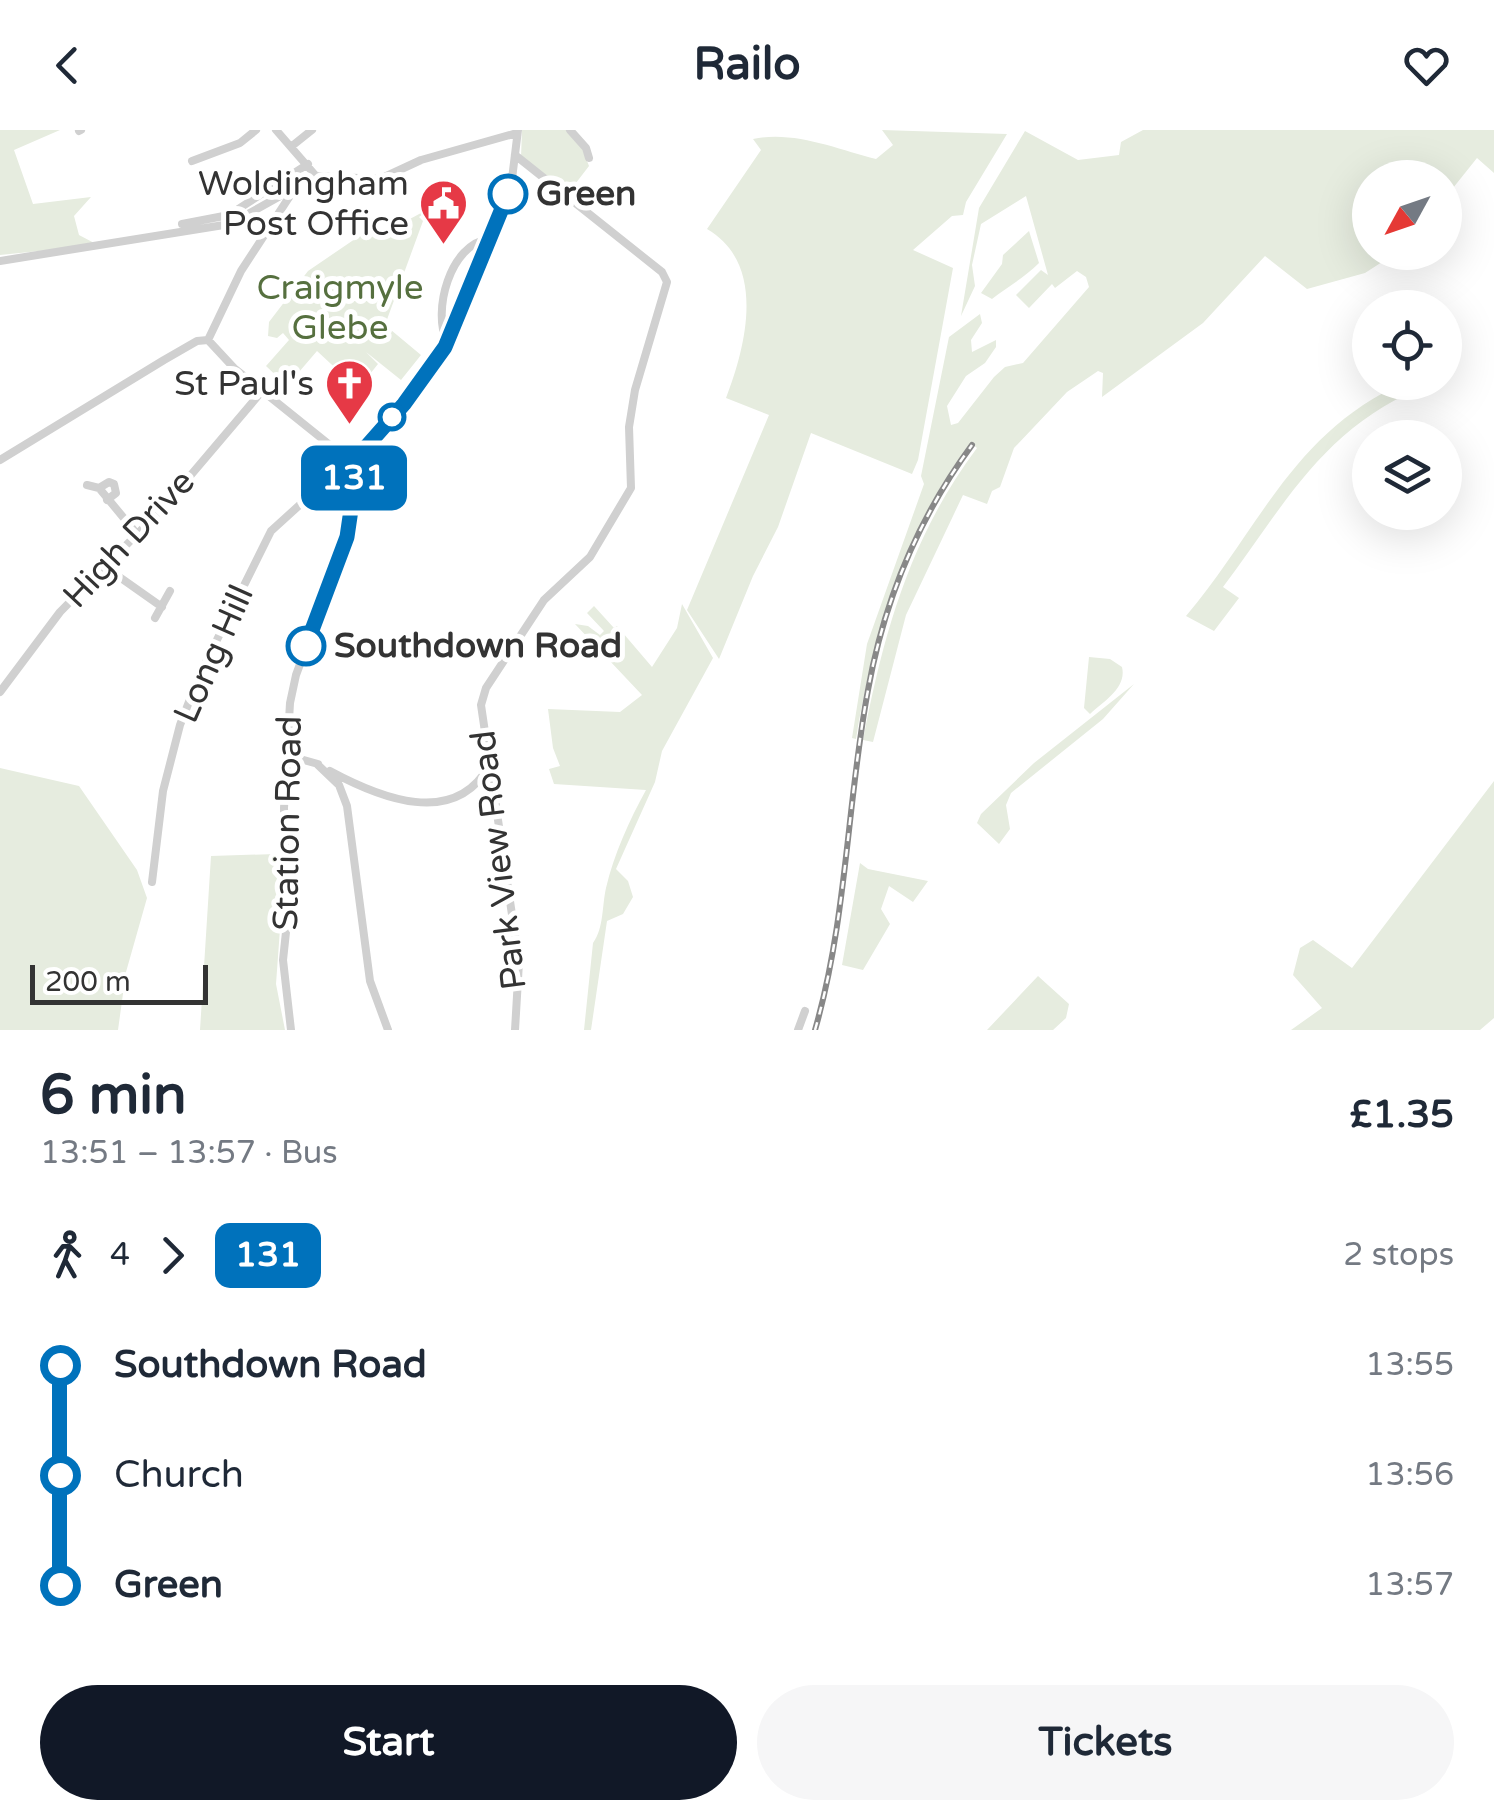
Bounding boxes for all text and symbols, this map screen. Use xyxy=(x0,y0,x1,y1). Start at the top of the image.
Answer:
icon: back xyxy=(40,38,95,93)
text: Railo xyxy=(693,38,801,92)
icon: heart xyxy=(1399,38,1454,93)
north arrow xyxy=(1352,160,1462,270)
map controls xyxy=(1352,160,1462,530)
place label: Woldingham Post Office xyxy=(198,163,409,245)
place label: Green xyxy=(536,173,636,215)
marker: Green xyxy=(489,175,527,213)
public building icon: Woldingham Post Office xyxy=(418,178,470,246)
park label: Craigmyle Glebe xyxy=(256,267,424,349)
button: locate xyxy=(1352,290,1462,400)
church icon: St Paul's xyxy=(323,358,375,426)
place label: St Paul's xyxy=(174,363,314,405)
unlabelled marker xyxy=(379,404,405,430)
button: layers xyxy=(1352,420,1462,530)
line badge: 131 xyxy=(296,446,412,510)
text: 131 xyxy=(321,457,387,499)
street label: High Drive xyxy=(54,461,204,617)
street label: Long Hill xyxy=(165,579,263,729)
place label: Southdown Road xyxy=(334,625,622,667)
marker: Southdown Road xyxy=(287,627,325,665)
street label: Station Road xyxy=(265,715,311,931)
street label: Park View Road xyxy=(462,728,536,992)
scale bar xyxy=(30,960,208,1004)
text: 200 m xyxy=(45,965,131,999)
text: 6 min xyxy=(40,1063,187,1129)
text: £1.35 xyxy=(1350,1092,1454,1138)
text: 13:51 – 13:57 · Bus xyxy=(40,1134,338,1172)
icon: walk xyxy=(40,1228,95,1283)
icon: forward xyxy=(145,1228,200,1283)
text: 131 xyxy=(235,1234,301,1276)
text: 4 xyxy=(110,1236,130,1274)
text: 2 stops xyxy=(1343,1236,1454,1274)
text: Southdown Road xyxy=(114,1342,427,1388)
text: 13:55 xyxy=(1365,1346,1454,1384)
text: Church xyxy=(114,1452,244,1498)
text: 13:56 xyxy=(1365,1456,1454,1494)
text: Green xyxy=(114,1562,223,1608)
text: 13:57 xyxy=(1365,1566,1454,1604)
button: Start xyxy=(40,1685,737,1800)
button: Tickets xyxy=(757,1685,1454,1800)

